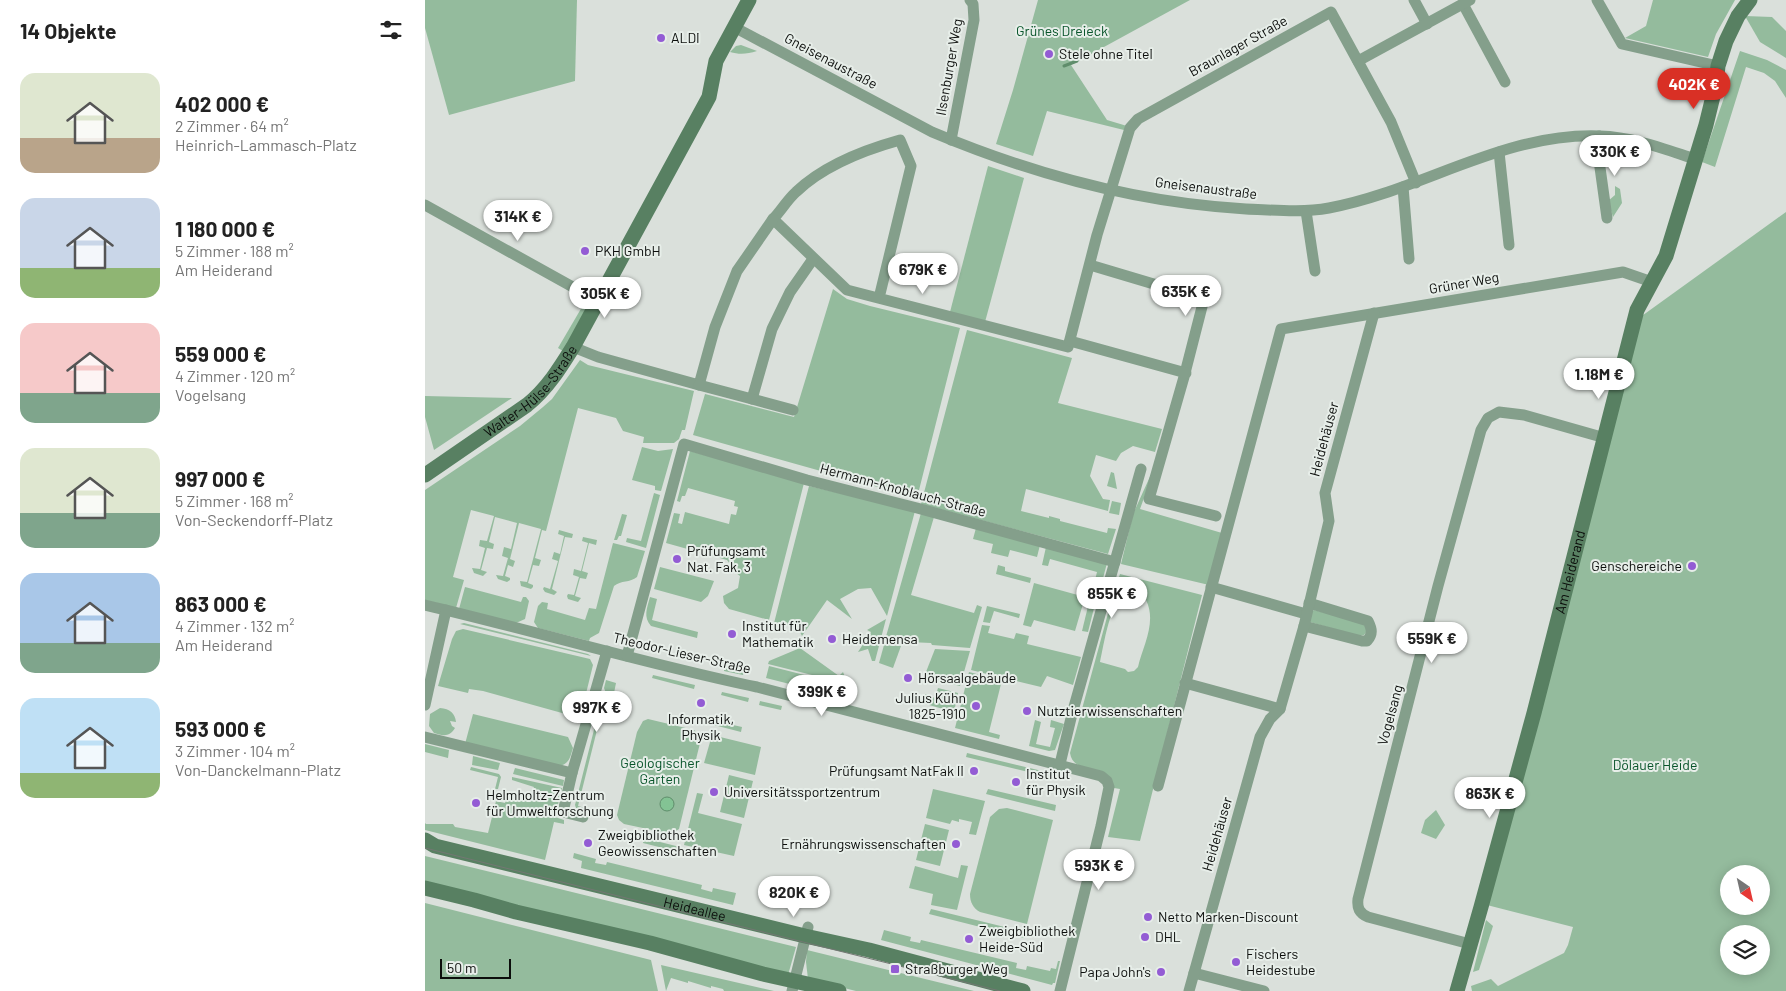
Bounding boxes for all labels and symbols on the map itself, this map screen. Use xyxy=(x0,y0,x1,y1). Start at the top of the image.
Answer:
street label: Braunlager Straße xyxy=(1186,11,1290,80)
street label: Ilsenburger Weg xyxy=(932,17,965,117)
park label: Grünes Dreieck xyxy=(1016,22,1108,39)
place label: ALDI xyxy=(671,29,700,46)
street label: Gneisenaustraße xyxy=(782,29,881,92)
marker: ALDI xyxy=(655,32,667,44)
place label: Stele ohne Titel xyxy=(1059,45,1153,62)
marker: Stele ohne Titel xyxy=(1043,48,1055,60)
pin: 402K € xyxy=(1653,68,1735,110)
pin: 330K € xyxy=(1574,134,1656,177)
street label: Gneisenaustraße xyxy=(1154,173,1258,202)
pin: 314K € xyxy=(477,200,559,242)
place label: PKH GmbH xyxy=(595,242,661,259)
marker: PKH GmbH xyxy=(579,245,591,257)
pin: 679K € xyxy=(882,252,964,295)
street label: Grüner Weg xyxy=(1428,268,1500,297)
pin: 635K € xyxy=(1145,274,1227,317)
pin: 305K € xyxy=(564,276,646,319)
street label: Walter-Hülse-Straße xyxy=(480,342,580,440)
pin: 1.18M € xyxy=(1553,358,1645,400)
street label: Heidehäuser xyxy=(1305,400,1342,478)
street label: Hermann-Knoblauch-Straße xyxy=(818,459,988,520)
street label: Am Heiderand xyxy=(1551,528,1588,615)
place label: Prüfungsamt Nat. Fak. 3 xyxy=(687,542,766,575)
marker: Prüfungsamt Nat. Fak. 3 xyxy=(671,553,683,565)
place label: Genschereiche xyxy=(1591,557,1682,574)
marker: Genschereiche xyxy=(1686,560,1698,572)
pin: 855K € xyxy=(1071,576,1153,619)
place label: Institut für Mathematik xyxy=(742,617,813,650)
pin: 559K € xyxy=(1391,622,1473,664)
street label: Theodor-Lieser-Straße xyxy=(612,628,753,677)
marker: Institut für Mathematik xyxy=(726,628,738,640)
place label: Heidemensa xyxy=(842,630,918,647)
marker: Heidemensa xyxy=(826,633,838,645)
place label: Hörsaalgebäude xyxy=(918,669,1016,686)
marker: Hörsaalgebäude xyxy=(902,672,914,684)
pin: 399K € xyxy=(781,674,863,717)
street label: Vogelsang xyxy=(1373,683,1406,747)
place label: Julius Kühn 1825-1910 xyxy=(895,689,966,722)
pin: 997K € xyxy=(556,690,638,733)
marker: Informatik, Physik xyxy=(695,697,707,709)
marker: Julius Kühn 1825-1910 xyxy=(970,700,982,712)
place label: Nutztierwissenschaften xyxy=(1037,702,1182,719)
marker: Nutztierwissenschaften xyxy=(1021,705,1033,717)
place label: Informatik, Physik xyxy=(668,710,734,743)
park label: Geologischer Garten xyxy=(620,754,700,787)
park label: Dölauer Heide xyxy=(1613,756,1697,773)
place label: Prüfungsamt NatFak II xyxy=(829,762,964,779)
marker: Prüfungsamt NatFak II xyxy=(968,765,980,777)
place label: Institut für Physik xyxy=(1026,765,1085,798)
marker: Institut für Physik xyxy=(1010,776,1022,788)
pin: 863K € xyxy=(1449,776,1531,819)
place label: Universitätssportzentrum xyxy=(724,783,880,800)
place label: Helmholtz-Zentrum für Umweltforschung xyxy=(486,786,614,819)
marker: Universitätssportzentrum xyxy=(708,786,720,798)
street label: Heidehäuser xyxy=(1198,795,1235,873)
marker: Helmholtz-Zentrum für Umweltforschung xyxy=(470,797,482,809)
place label: Zweigbibliothek Geowissenschaften xyxy=(598,826,717,859)
place label: Ernährungswissenschaften xyxy=(781,835,946,852)
marker: Zweigbibliothek Geowissenschaften xyxy=(582,837,594,849)
marker: Ernährungswissenschaften xyxy=(950,838,962,850)
pin: 593K € xyxy=(1058,848,1140,891)
north arrow xyxy=(1720,865,1770,915)
pin: 820K € xyxy=(753,876,835,918)
street label: Heideallee xyxy=(662,893,728,925)
place label: Netto Marken-Discount xyxy=(1158,908,1299,925)
marker: Netto Marken-Discount xyxy=(1142,911,1154,923)
place label: Zweigbibliothek Heide-Süd xyxy=(979,922,1075,955)
place label: DHL xyxy=(1155,928,1181,945)
marker: DHL xyxy=(1139,931,1151,943)
marker: Zweigbibliothek Heide-Süd xyxy=(963,933,975,945)
place label: Fischers Heidestube xyxy=(1246,945,1316,978)
scale bar xyxy=(440,956,511,979)
marker: Fischers Heidestube xyxy=(1230,956,1242,968)
place label: Straßburger Weg xyxy=(905,960,1008,977)
marker: Straßburger Weg xyxy=(889,963,901,975)
place label: Papa John's xyxy=(1079,963,1151,980)
marker: Papa John's xyxy=(1155,966,1167,978)

